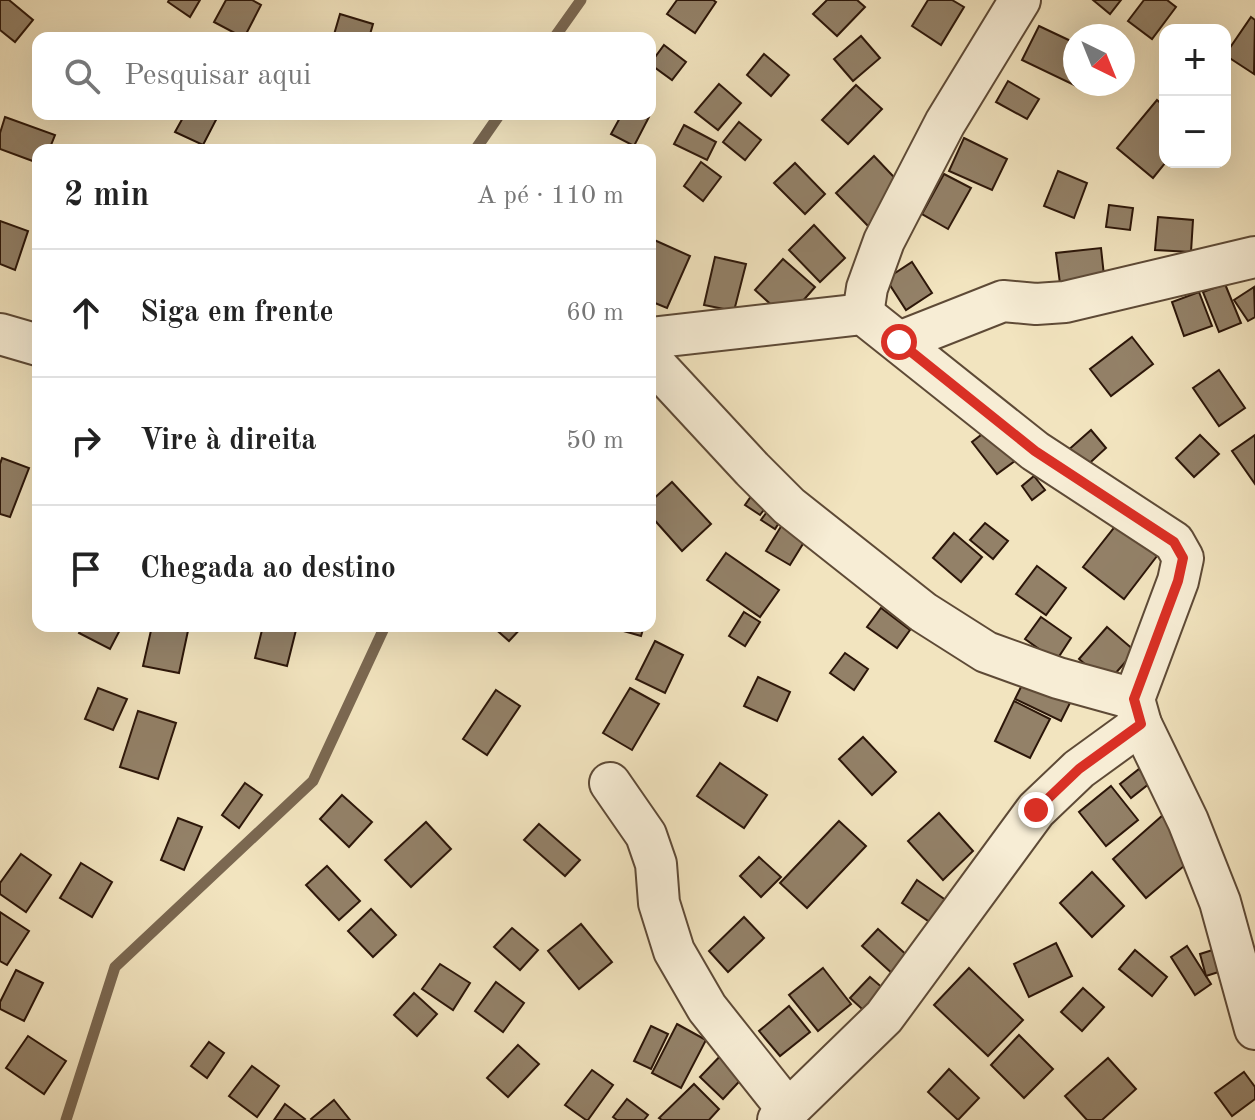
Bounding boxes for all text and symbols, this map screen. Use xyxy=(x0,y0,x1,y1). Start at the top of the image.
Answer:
north arrow xyxy=(1063,24,1135,96)
map controls xyxy=(1159,24,1231,168)
button: + xyxy=(1159,24,1231,96)
search box xyxy=(32,32,656,120)
icon: search xyxy=(60,54,104,98)
text: Pesquisar aqui xyxy=(124,61,311,91)
button: − xyxy=(1159,96,1231,168)
text: 2 min xyxy=(64,179,149,213)
text: A pé · 110 m xyxy=(476,183,624,209)
icon: ahead xyxy=(64,291,108,335)
text: Siga em frente xyxy=(140,298,334,328)
text: 60 m xyxy=(566,300,624,326)
route start xyxy=(881,324,917,360)
icon: right xyxy=(64,419,108,463)
text: Vire à direita xyxy=(140,426,317,456)
text: 50 m xyxy=(566,428,624,454)
icon: arrive xyxy=(64,547,108,591)
text: Chegada ao destino xyxy=(140,554,396,584)
route end xyxy=(1018,792,1054,828)

